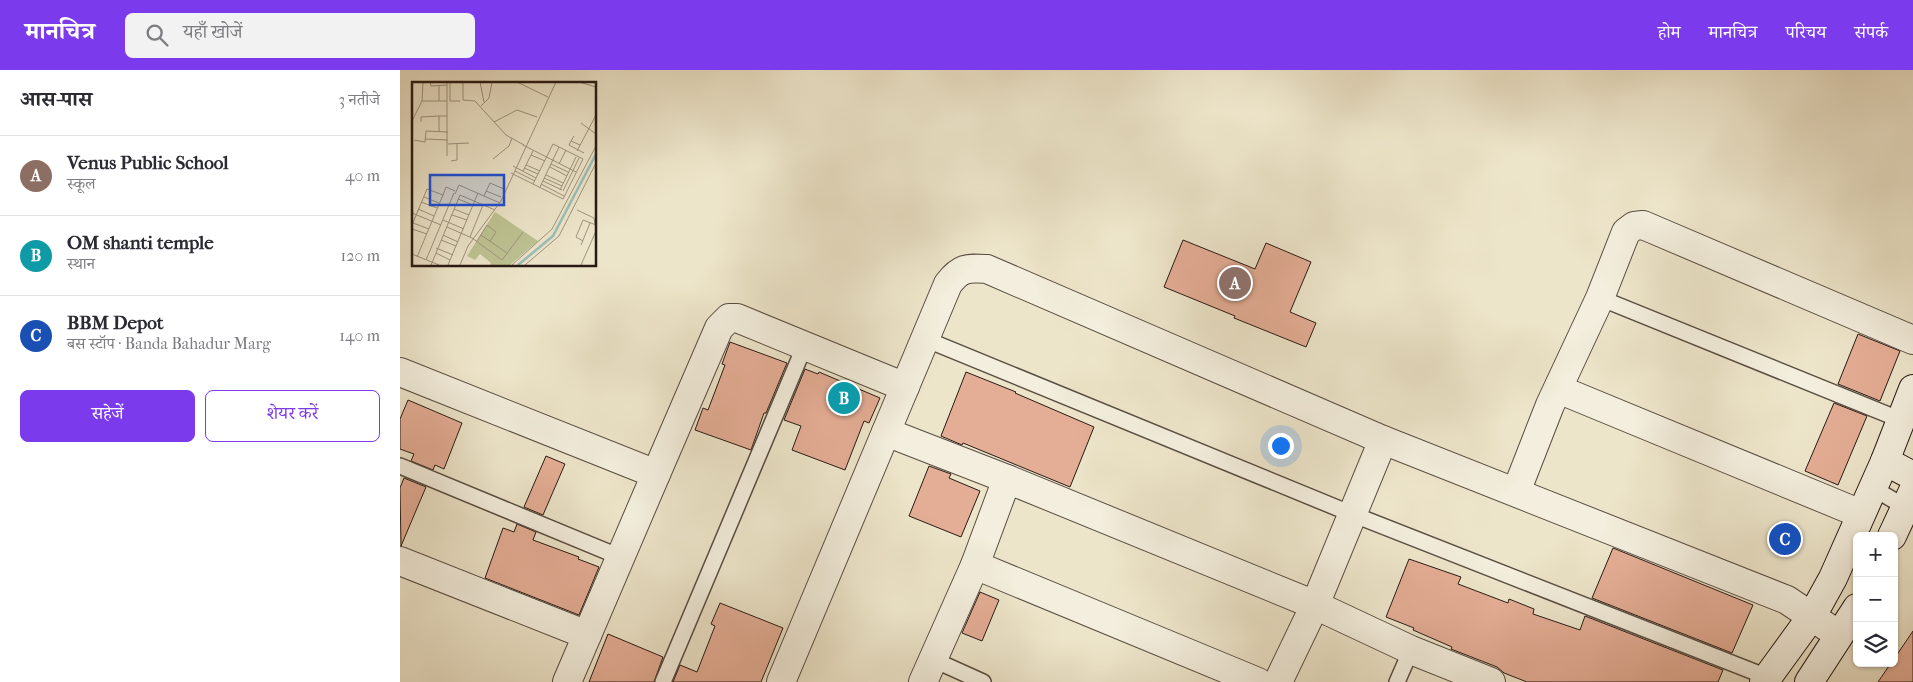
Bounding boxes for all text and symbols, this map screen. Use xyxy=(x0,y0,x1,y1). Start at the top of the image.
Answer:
search box xyxy=(125,13,475,58)
text: मानचित्र xyxy=(25,17,95,45)
icon: search xyxy=(143,21,171,49)
text: यहाँ खोजें xyxy=(183,21,243,43)
text: होम xyxy=(1658,22,1681,43)
text: मानचित्र xyxy=(1709,22,1757,43)
text: परिचय xyxy=(1785,22,1826,43)
text: संपर्क xyxy=(1854,22,1888,43)
inset map xyxy=(412,82,596,266)
text: आस-पास xyxy=(20,87,92,111)
text: 3 नतीजे xyxy=(339,90,380,109)
text: Venus Public School xyxy=(67,152,229,174)
text: A xyxy=(31,166,41,185)
text: 40 m xyxy=(345,166,380,185)
text: स्कूल xyxy=(67,174,96,193)
text: OM shanti temple xyxy=(67,232,214,254)
text: B xyxy=(31,246,41,265)
text: 120 m xyxy=(341,246,380,265)
text: स्थान xyxy=(67,254,95,273)
pin: A xyxy=(1219,264,1251,302)
text: BBM Depot xyxy=(67,312,164,334)
text: C xyxy=(31,326,41,345)
text: 140 m xyxy=(339,326,380,345)
text: बस स्टॉप · Banda Bahadur Marg xyxy=(67,334,271,353)
pin: B xyxy=(828,379,860,417)
button: सहेजें xyxy=(20,390,195,442)
button: शेयर करें xyxy=(205,390,380,442)
your location xyxy=(1268,433,1294,459)
pin: C xyxy=(1769,520,1801,558)
map controls xyxy=(1853,532,1898,667)
button: + xyxy=(1853,532,1898,577)
button: − xyxy=(1853,577,1898,622)
button: layers xyxy=(1853,622,1898,667)

